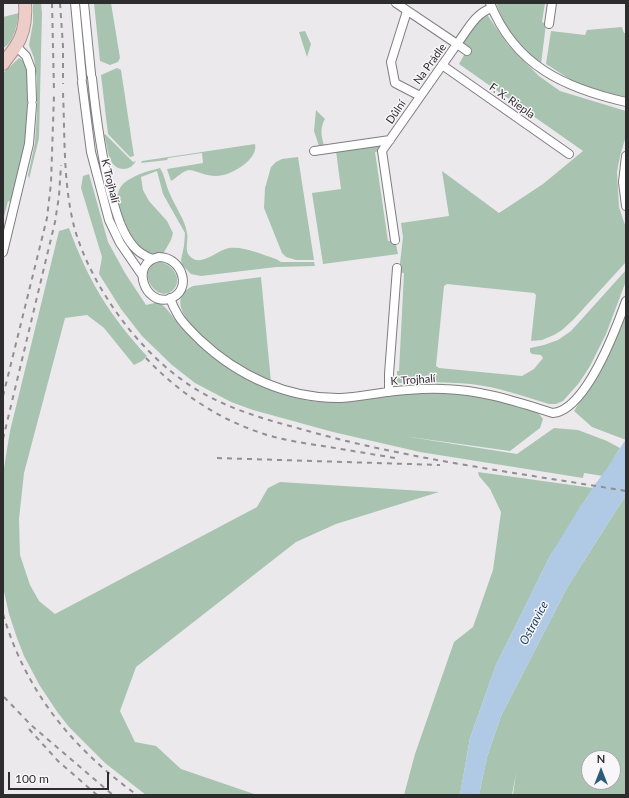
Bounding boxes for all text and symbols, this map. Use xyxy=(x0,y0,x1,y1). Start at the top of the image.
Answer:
street label: Na Prádle xyxy=(411,41,449,87)
street label: F. X. Riepla xyxy=(487,81,537,121)
street label: Důlní xyxy=(383,98,409,126)
street label: K Trojhalí xyxy=(98,158,122,204)
street label: K Trojhalí xyxy=(390,372,436,388)
water label: Ostravice xyxy=(517,599,551,647)
north arrow xyxy=(581,750,621,790)
text: N xyxy=(597,752,605,765)
scale bar xyxy=(10,764,111,790)
text: 100 m xyxy=(15,771,49,786)

